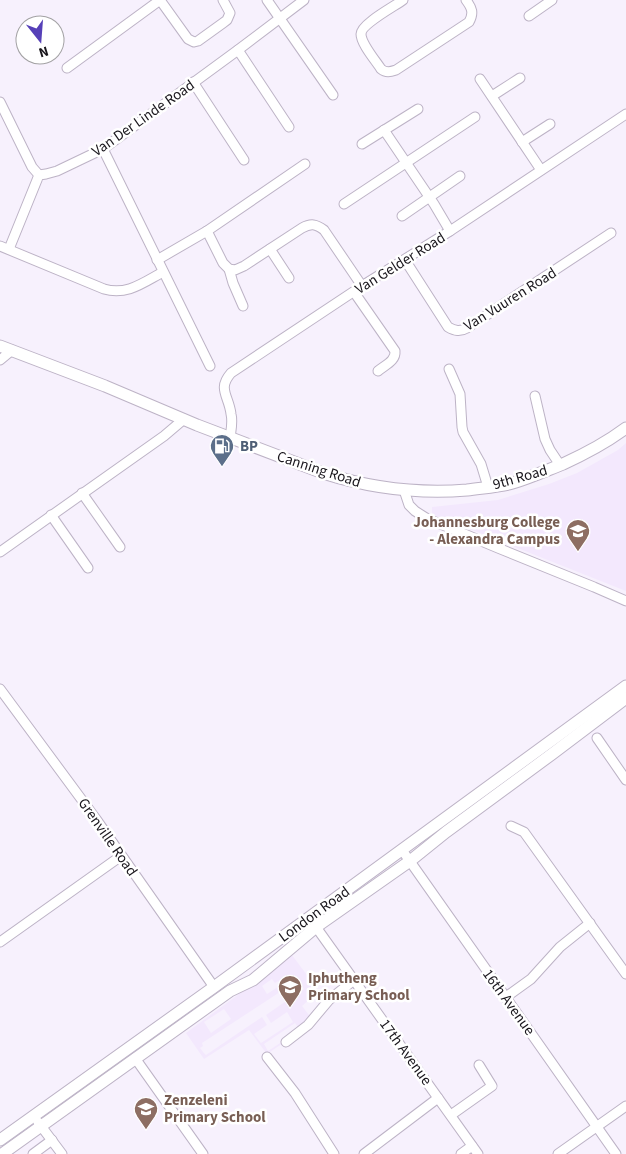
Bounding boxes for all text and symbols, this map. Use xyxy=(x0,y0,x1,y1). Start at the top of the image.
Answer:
north arrow xyxy=(15,15,65,65)
text: N xyxy=(36,41,51,62)
street label: Van Der Linde Road xyxy=(88,75,199,162)
street label: Van Gelder Road xyxy=(351,227,449,300)
street label: Van Vuuren Road xyxy=(460,263,561,336)
fuel station icon: BP xyxy=(209,433,235,467)
place label: BP xyxy=(240,436,258,457)
street label: Canning Road xyxy=(274,446,364,493)
street label: 9th Road xyxy=(490,460,550,495)
place label: Johannesburg College - Alexandra Campus xyxy=(413,512,560,550)
school or university icon: Johannesburg College - Alexandra Campus xyxy=(565,518,591,552)
street label: Grenville Road xyxy=(73,794,142,881)
street label: London Road xyxy=(274,881,354,947)
street label: 16th Avenue xyxy=(477,965,540,1040)
place label: Iphutheng Primary School xyxy=(308,968,410,1006)
school or university icon: Iphutheng Primary School xyxy=(277,974,303,1008)
street label: 17th Avenue xyxy=(374,1015,437,1090)
place label: Zenzeleni Primary School xyxy=(164,1090,266,1128)
school or university icon: Zenzeleni Primary School xyxy=(133,1096,159,1130)

